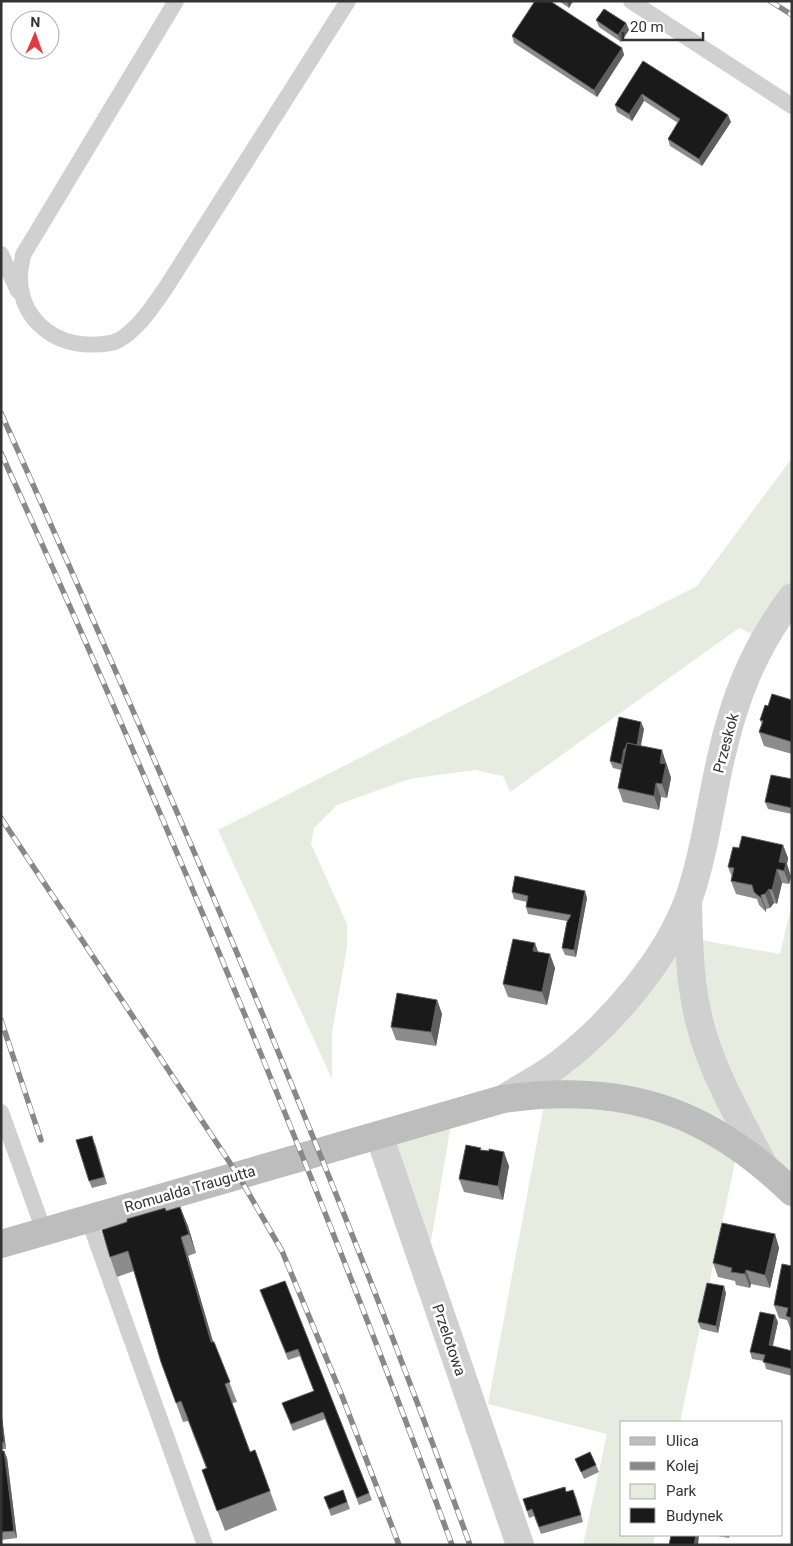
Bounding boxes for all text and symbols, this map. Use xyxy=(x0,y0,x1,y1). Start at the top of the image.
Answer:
north arrow xyxy=(10,10,60,60)
scale bar xyxy=(623,10,703,42)
text: N xyxy=(30,14,41,30)
text: 20 m xyxy=(630,18,664,36)
street label: Przeskok xyxy=(709,711,743,775)
street label: Romualda Traugutta xyxy=(122,1162,258,1216)
street label: Przelotowa xyxy=(428,1302,470,1378)
legend xyxy=(620,1421,783,1536)
text: Ulica xyxy=(666,1432,699,1450)
text: Kolej xyxy=(666,1457,699,1475)
text: Park xyxy=(666,1482,697,1500)
text: Budynek xyxy=(666,1507,723,1525)

